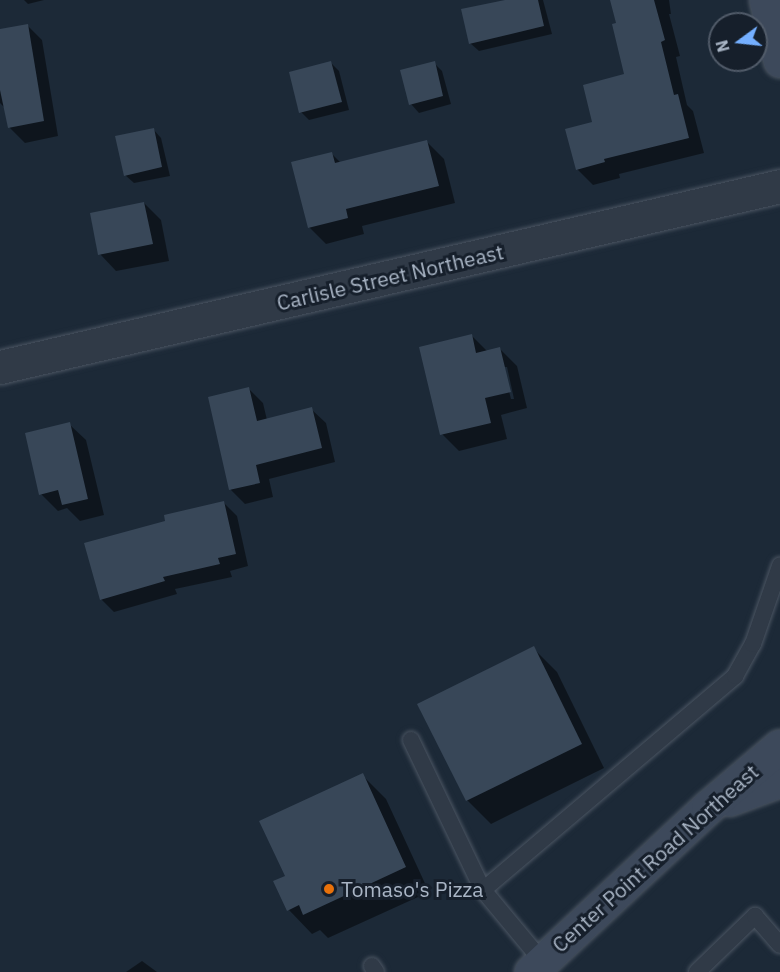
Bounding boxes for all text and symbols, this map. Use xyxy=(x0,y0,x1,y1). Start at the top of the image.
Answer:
north arrow xyxy=(708,12,768,72)
text: N xyxy=(711,38,734,54)
street label: Carlisle Street Northeast xyxy=(274,239,506,315)
street label: Center Point Road Northeast xyxy=(547,759,763,957)
place label: Tomaso's Pizza xyxy=(341,876,483,902)
marker: Tomaso's Pizza xyxy=(322,882,336,896)

